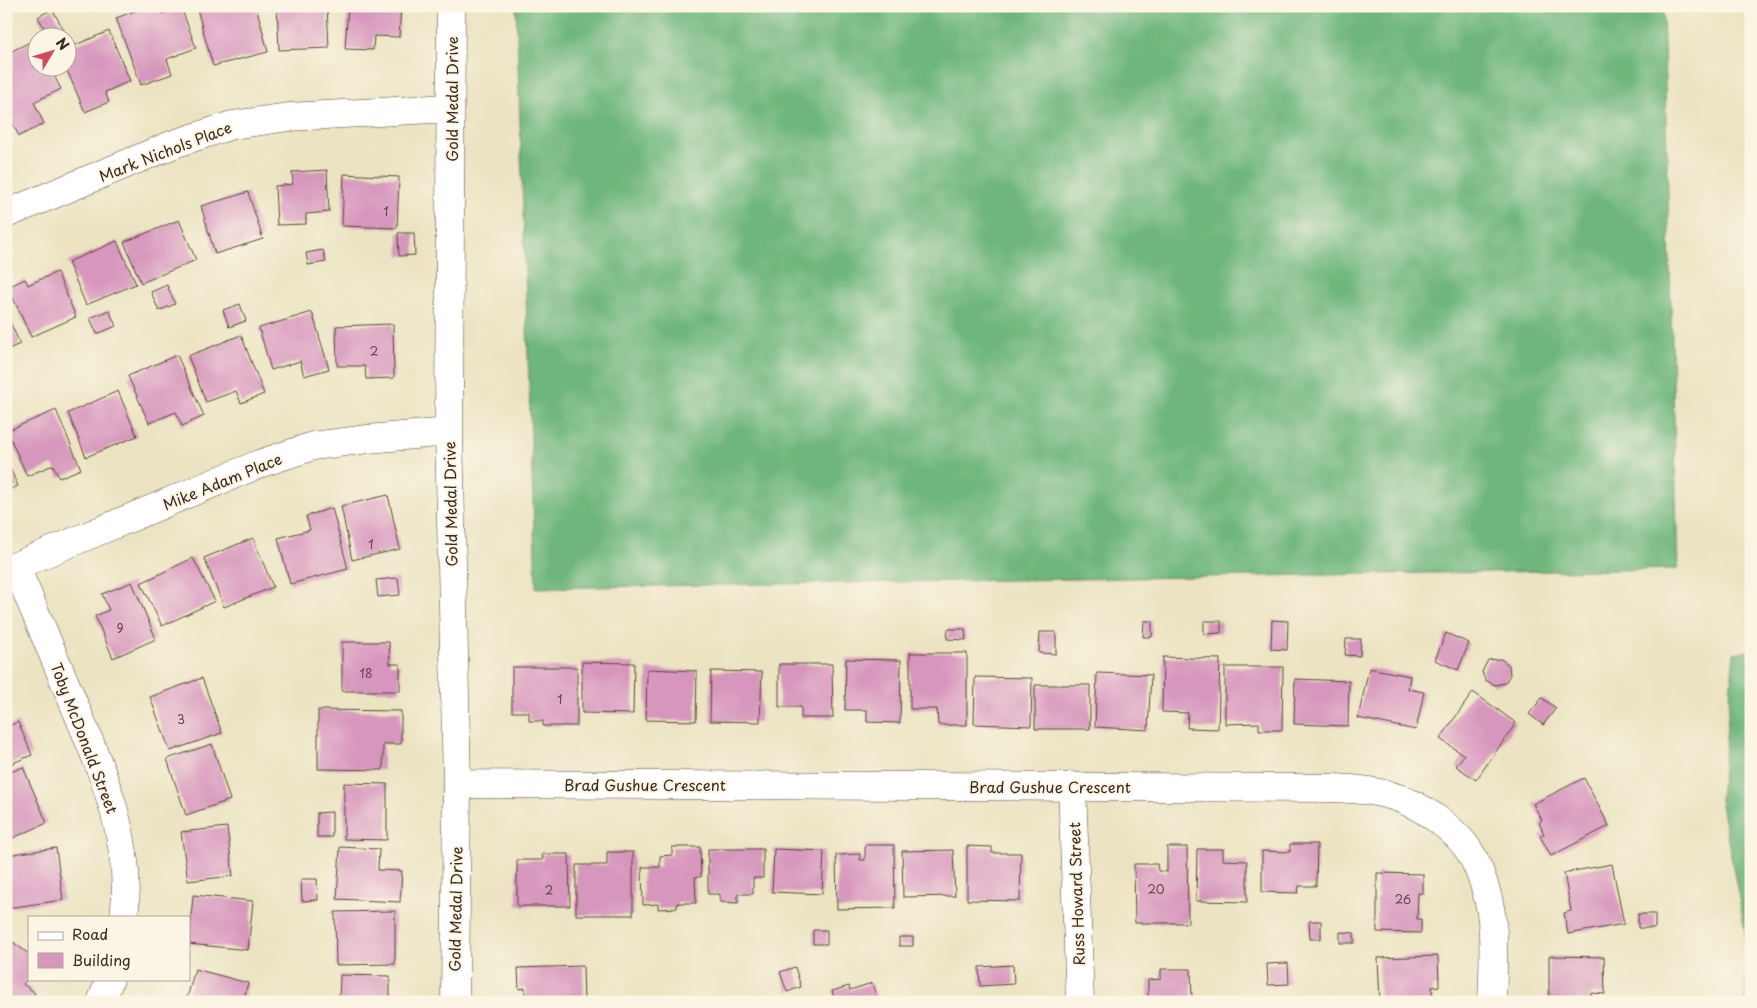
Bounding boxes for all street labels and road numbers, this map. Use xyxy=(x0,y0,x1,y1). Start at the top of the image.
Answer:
street label: Gold Medal Drive xyxy=(440,36,463,162)
street label: Mark Nichols Place xyxy=(95,115,235,187)
street label: Gold Medal Drive xyxy=(437,441,463,567)
street label: Mike Adam Place xyxy=(159,447,285,515)
street label: Toby McDonald Street xyxy=(46,659,124,817)
street label: Brad Gushue Crescent xyxy=(564,773,726,796)
street label: Brad Gushue Crescent xyxy=(969,775,1131,798)
street label: Russ Howard Street xyxy=(1062,822,1090,966)
street label: Gold Medal Drive xyxy=(442,846,468,972)

